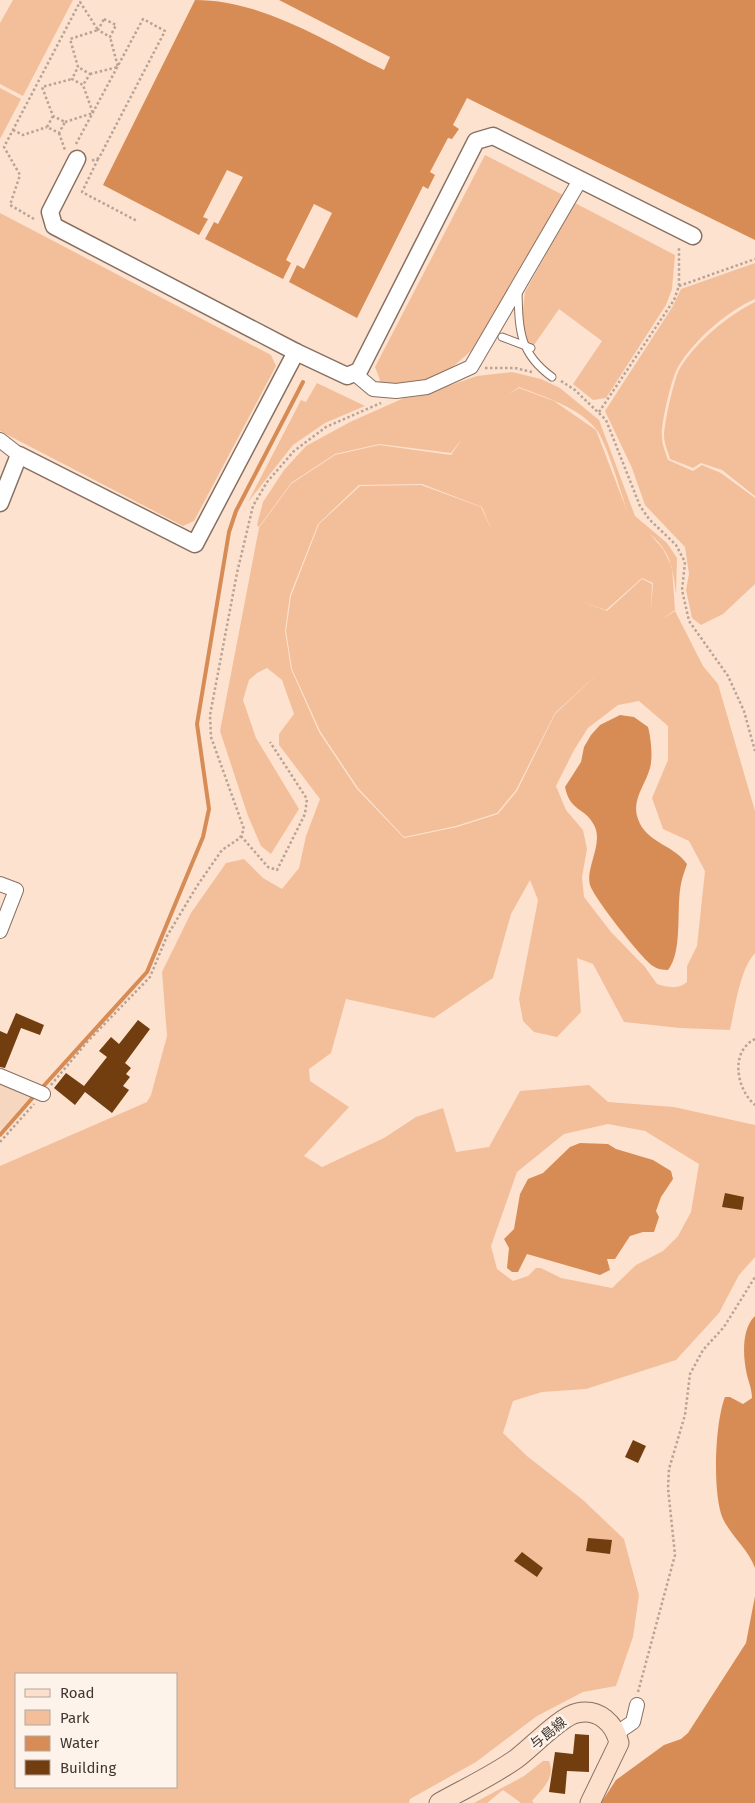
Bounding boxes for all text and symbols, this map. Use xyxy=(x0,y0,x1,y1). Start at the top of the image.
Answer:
legend xyxy=(15,1673,178,1788)
text: Road xyxy=(60,1684,95,1702)
text: Park xyxy=(60,1709,90,1727)
street label: 与島線 xyxy=(527,1714,570,1753)
text: Water xyxy=(60,1734,99,1752)
text: Building xyxy=(60,1759,116,1777)

